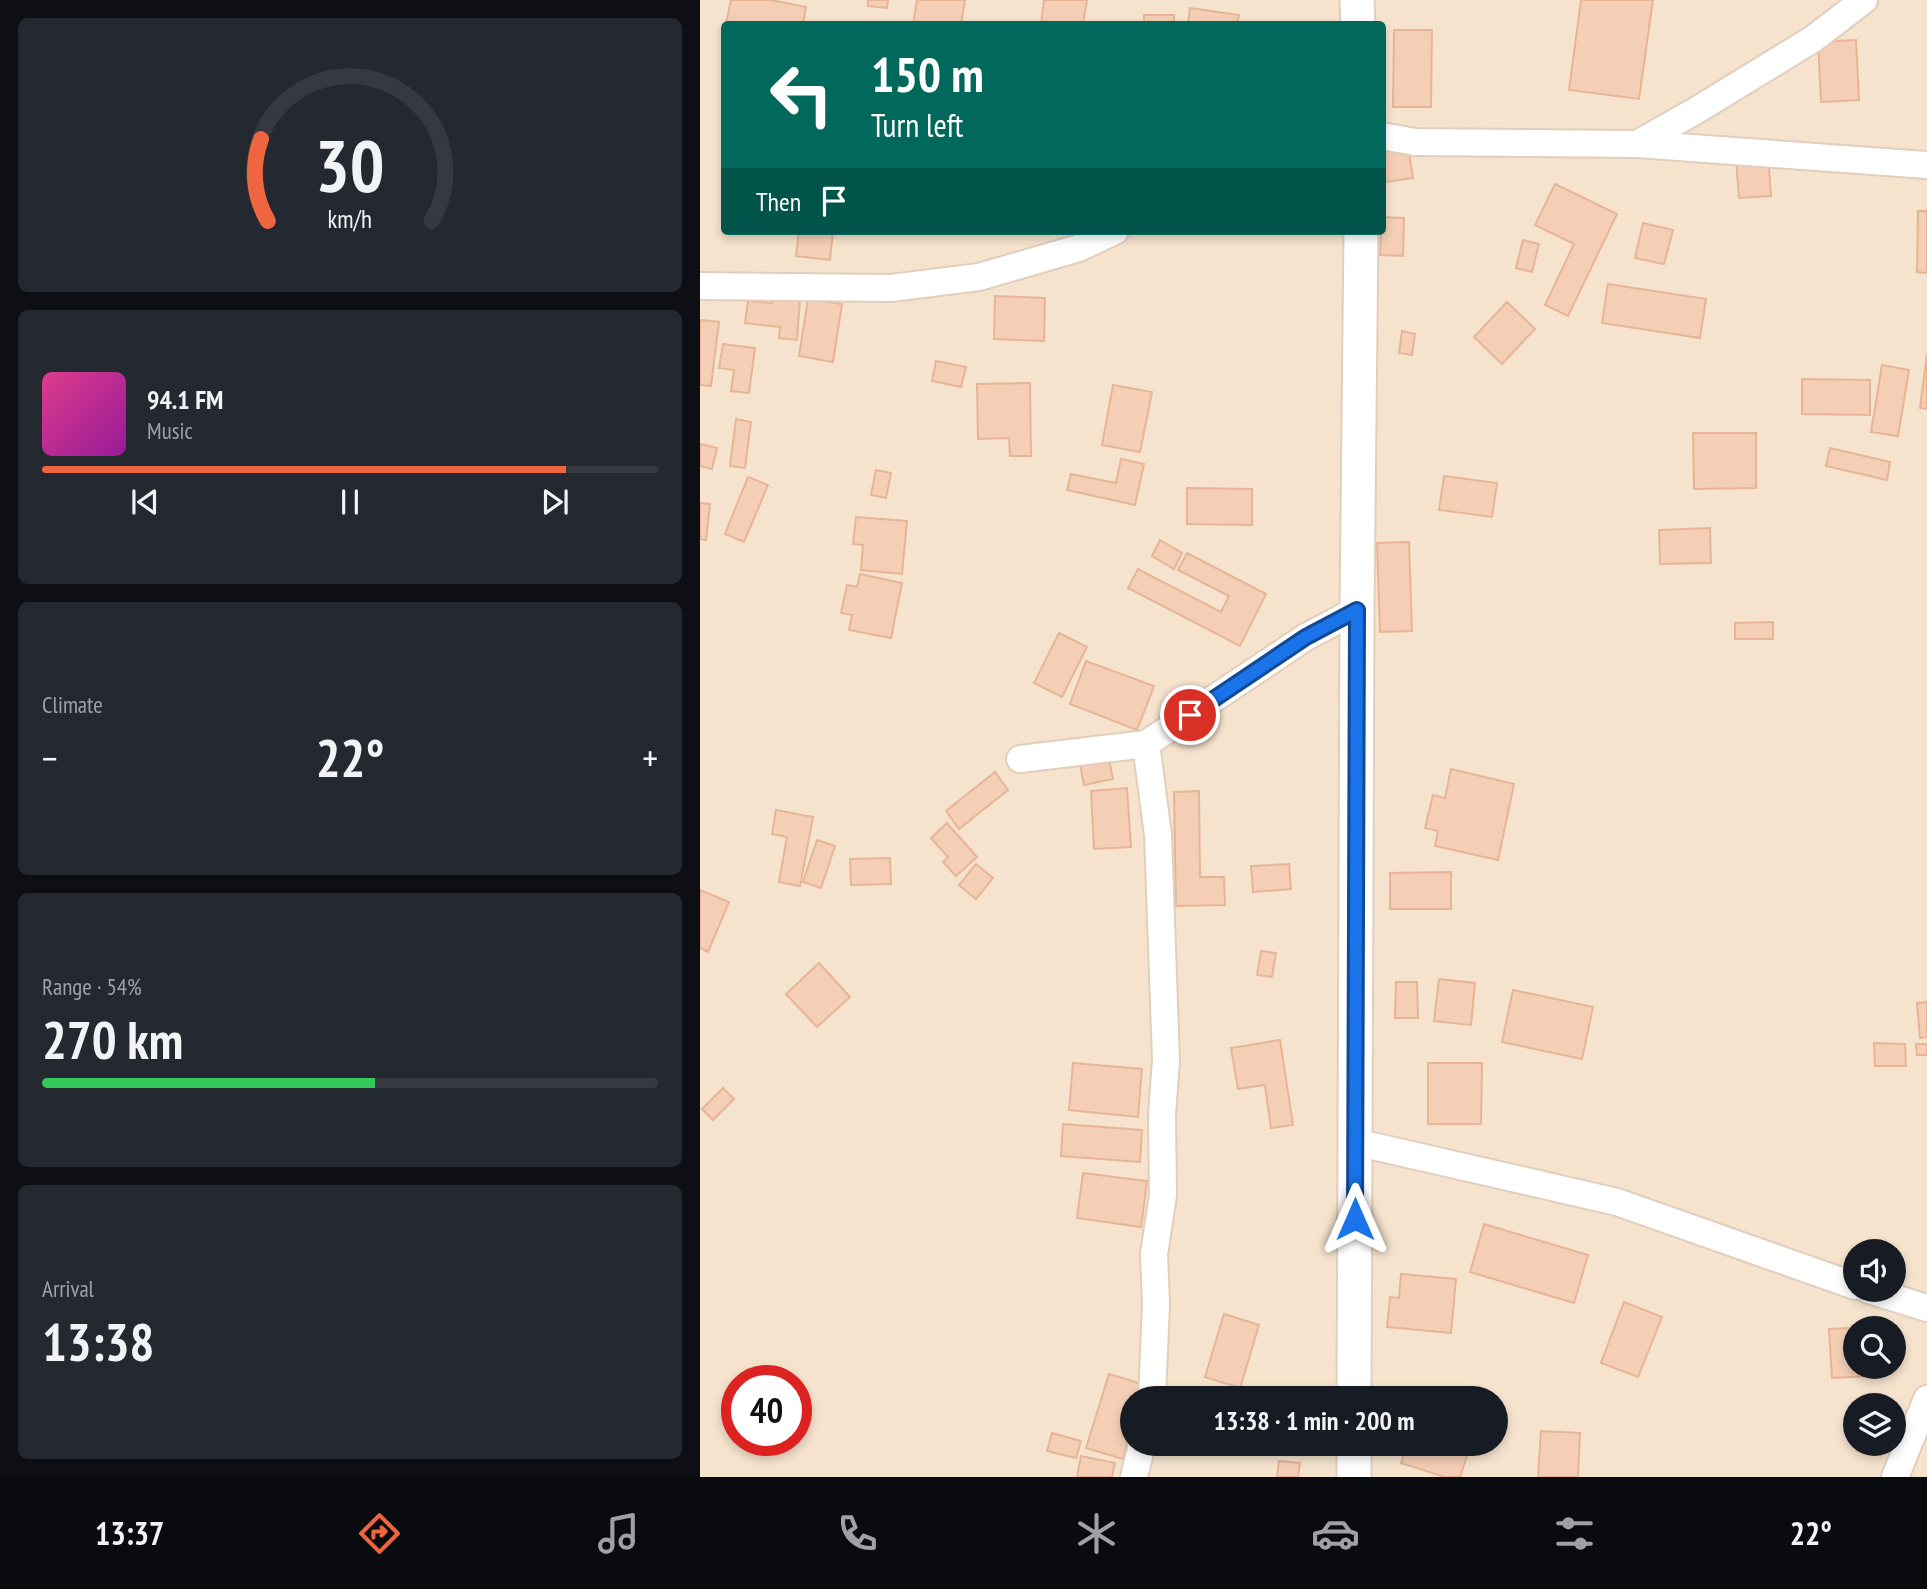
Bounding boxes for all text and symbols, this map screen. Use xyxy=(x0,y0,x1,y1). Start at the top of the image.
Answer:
text: 150 m xyxy=(871,42,984,106)
icon: left xyxy=(756,49,847,140)
text: Turn left xyxy=(871,104,963,146)
text: 30 xyxy=(315,117,385,211)
icon: arrive xyxy=(815,182,853,220)
text: Then xyxy=(756,185,801,218)
text: km/h xyxy=(328,203,372,235)
text: 94.1 FM xyxy=(147,383,223,416)
text: Music xyxy=(147,416,193,445)
icon: previous xyxy=(126,483,164,521)
icon: pause xyxy=(331,483,369,521)
icon: next xyxy=(536,483,574,521)
pin xyxy=(1160,685,1220,745)
text: Climate xyxy=(42,690,103,719)
icon: arrive xyxy=(1171,696,1209,734)
text: 22° xyxy=(316,724,384,791)
text: − xyxy=(42,733,58,782)
text: + xyxy=(642,733,658,782)
text: Range · 54% xyxy=(42,972,142,1001)
text: 270 km xyxy=(42,1006,183,1073)
position arrow xyxy=(1318,1182,1392,1256)
map controls xyxy=(1843,1239,1906,1456)
button: sound xyxy=(1843,1239,1906,1302)
text: Arrival xyxy=(42,1274,94,1303)
text: 13:38 xyxy=(42,1308,154,1375)
button: search xyxy=(1843,1316,1906,1379)
speed limit sign: 40 xyxy=(721,1365,812,1456)
button: layers xyxy=(1843,1393,1906,1456)
text: 13:38 · 1 min · 200 m xyxy=(1214,1404,1414,1437)
icon: directions xyxy=(355,1509,404,1558)
icon: music xyxy=(594,1509,643,1558)
icon: phone xyxy=(833,1509,882,1558)
icon: climate xyxy=(1072,1509,1121,1558)
icon: car xyxy=(1311,1509,1360,1558)
icon: filters xyxy=(1550,1509,1599,1558)
text: 13:37 xyxy=(95,1512,164,1554)
text: 22° xyxy=(1790,1512,1832,1554)

